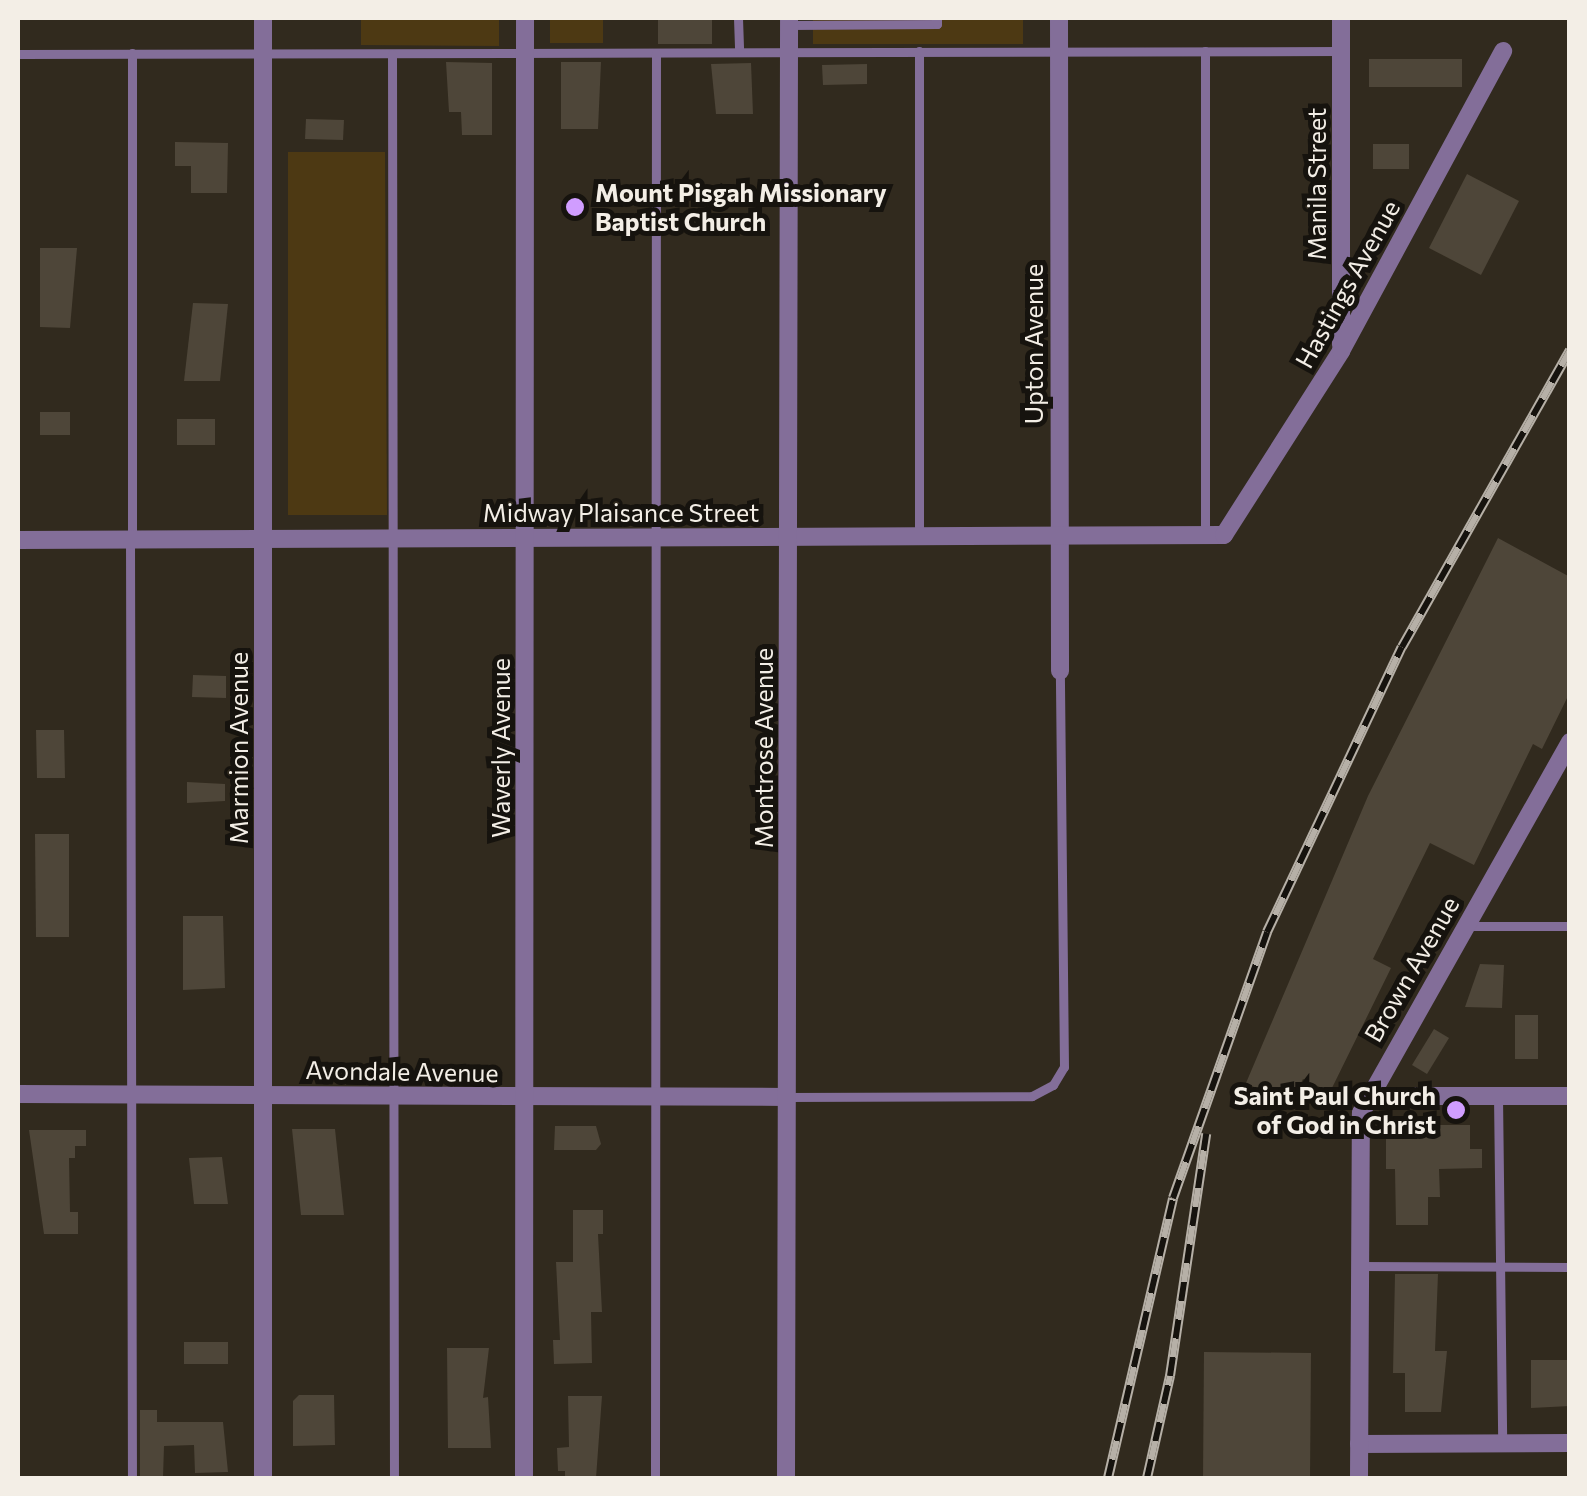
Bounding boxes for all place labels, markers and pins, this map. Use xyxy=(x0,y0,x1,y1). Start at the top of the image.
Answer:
place label: Mount Pisgah Missionary Baptist Church xyxy=(595,178,887,237)
marker: Mount Pisgah Missionary Baptist Church xyxy=(564,196,586,218)
place label: Saint Paul Church of God in Christ xyxy=(1233,1081,1436,1140)
marker: Saint Paul Church of God in Christ xyxy=(1445,1099,1467,1121)

